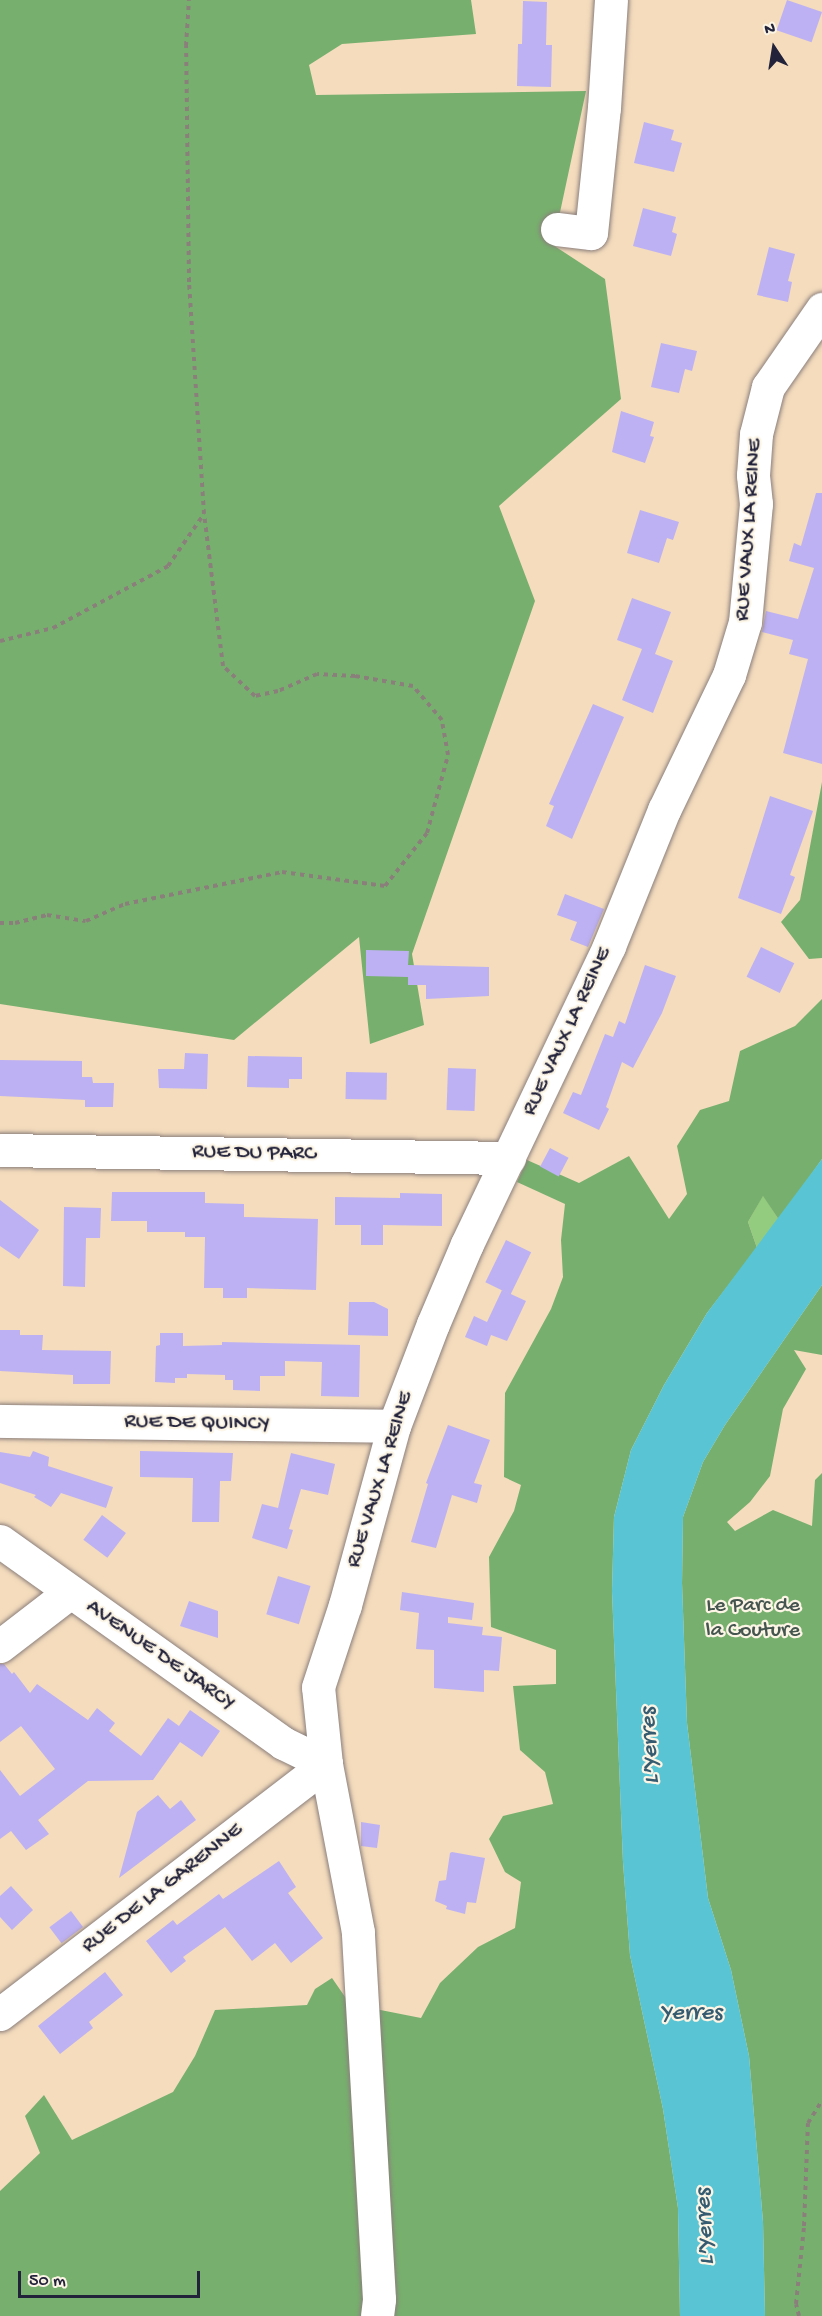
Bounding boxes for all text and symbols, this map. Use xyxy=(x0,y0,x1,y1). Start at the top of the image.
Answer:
north arrow xyxy=(744,18,804,78)
text: N xyxy=(763,20,777,40)
street label: RUE VAUX LA REINE xyxy=(730,438,770,622)
street label: RUE VAUX LA REINE xyxy=(517,944,619,1120)
street label: RUE DU PARC xyxy=(192,1140,316,1168)
street label: RUE VAUX LA REINE xyxy=(342,1389,420,1571)
street label: RUE DE QUINCY xyxy=(124,1410,270,1438)
park label: Le Parc de la Couture xyxy=(706,1593,800,1645)
street label: AVENUE DE JARCY xyxy=(80,1595,240,1717)
water label: L'Yerres xyxy=(635,1707,667,1785)
street label: RUE DE LA GARENNE xyxy=(77,1818,249,1960)
water label: Yerres xyxy=(660,2000,722,2028)
water label: L'Yerres xyxy=(690,2188,722,2266)
scale bar xyxy=(21,2259,202,2297)
text: 50 m xyxy=(29,2271,66,2292)

